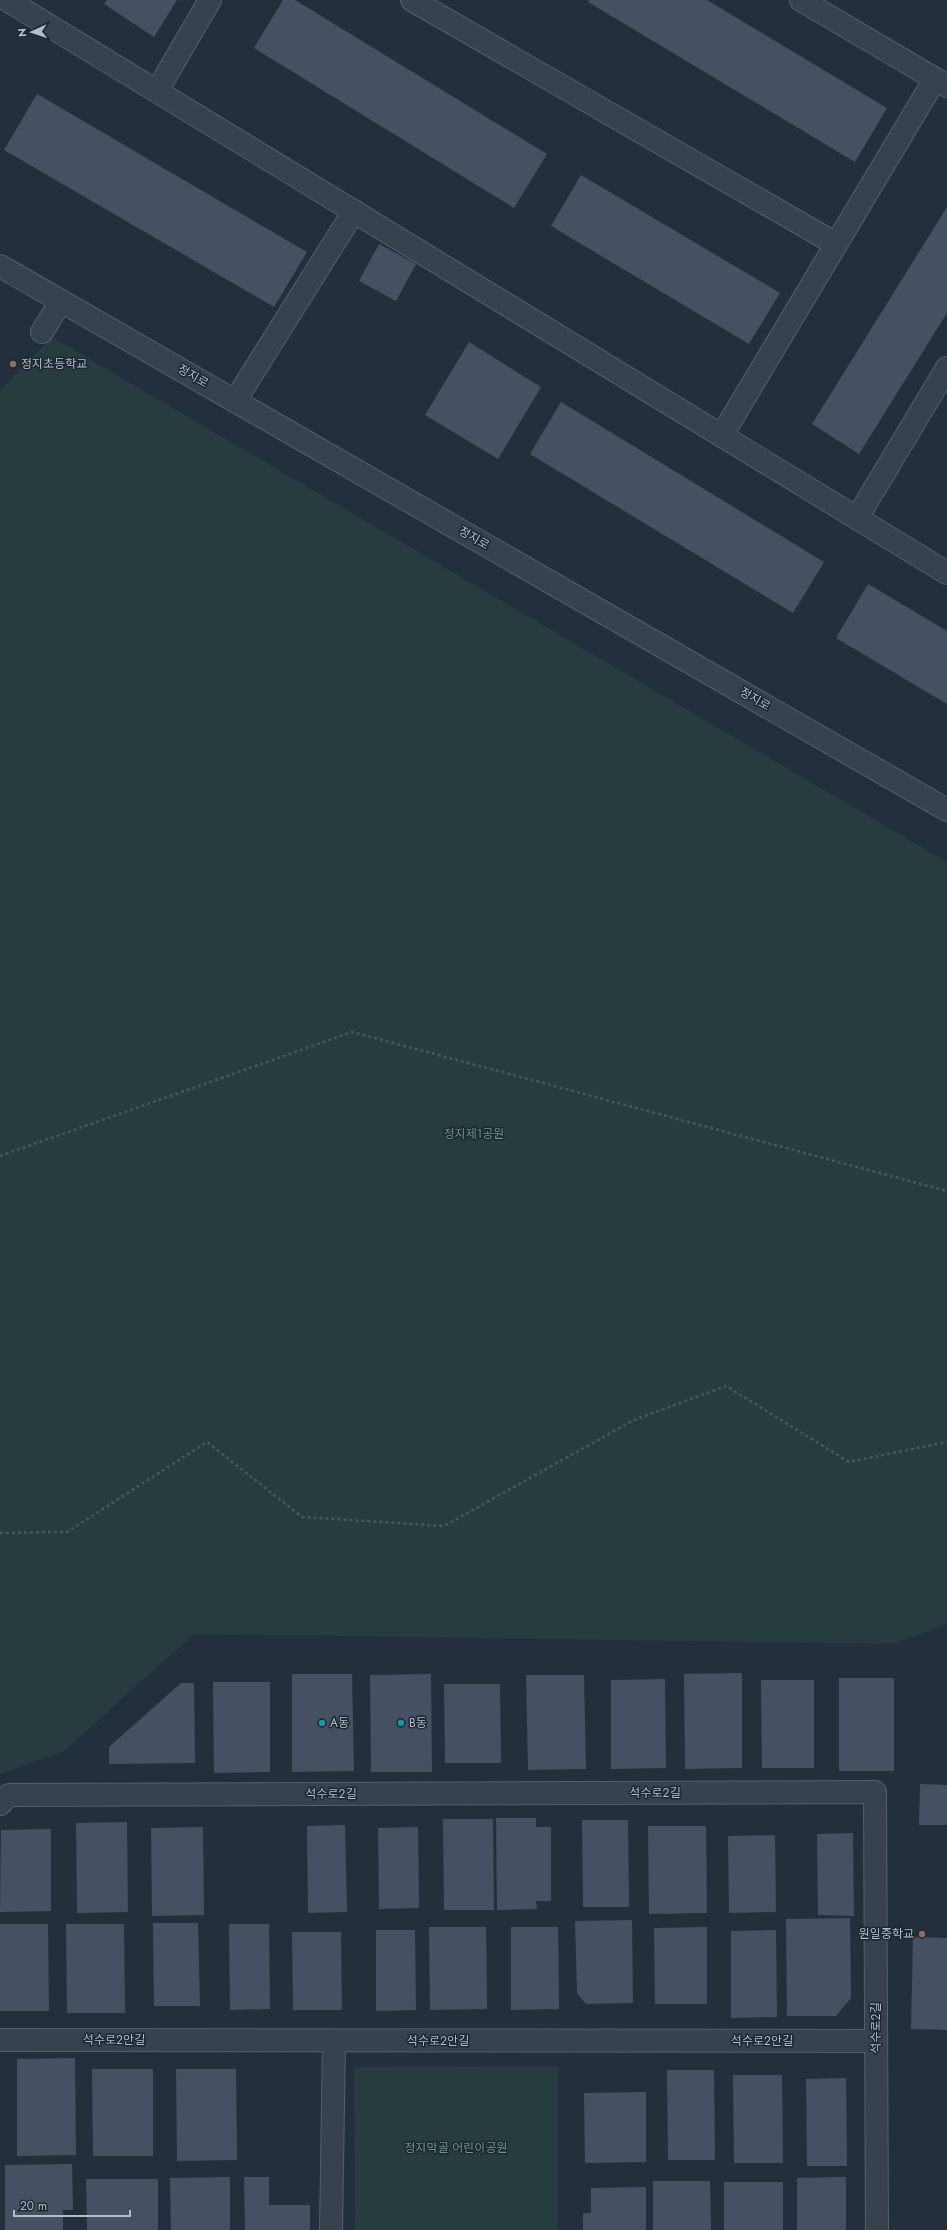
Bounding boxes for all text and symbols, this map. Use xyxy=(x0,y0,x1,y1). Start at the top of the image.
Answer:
north arrow xyxy=(12,12,52,52)
text: N xyxy=(14,28,30,37)
place label: 정지초등학교 xyxy=(21,355,87,373)
marker: 정지초등학교 xyxy=(8,359,18,369)
street label: 정지로 xyxy=(174,360,212,392)
street label: 정지로 xyxy=(455,522,493,554)
street label: 정지로 xyxy=(736,683,774,715)
park label: 정지제1공원 xyxy=(444,1125,504,1143)
place label: A동 xyxy=(330,1714,349,1732)
place label: B동 xyxy=(409,1714,427,1732)
marker: A동 xyxy=(317,1718,327,1728)
marker: B동 xyxy=(396,1718,406,1728)
street label: 석수로2길 xyxy=(630,1784,681,1802)
street label: 석수로2길 xyxy=(306,1785,357,1803)
place label: 원일중학교 xyxy=(859,1925,914,1943)
marker: 원일중학교 xyxy=(917,1929,927,1939)
street label: 석수로2길 xyxy=(867,2003,885,2054)
street label: 석수로2안길 xyxy=(83,2031,145,2049)
street label: 석수로2안길 xyxy=(407,2032,469,2050)
street label: 석수로2안길 xyxy=(731,2032,793,2050)
park label: 정지막골 어린이공원 xyxy=(405,2139,507,2157)
scale bar xyxy=(14,2192,130,2218)
text: 20 m xyxy=(20,2197,47,2215)

